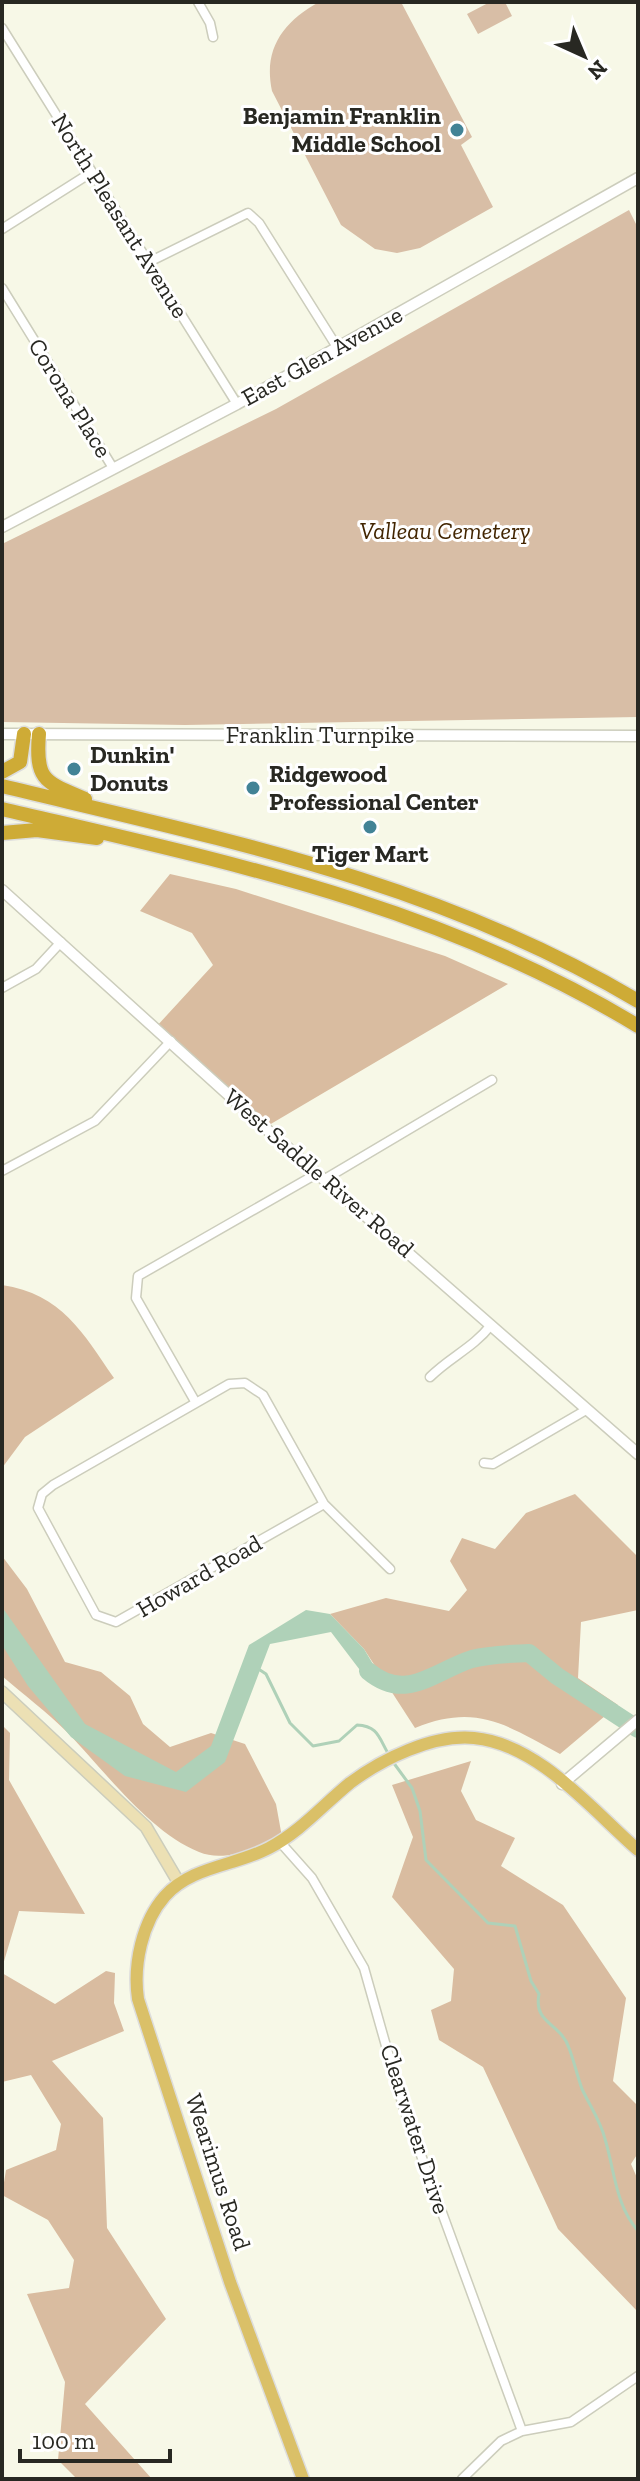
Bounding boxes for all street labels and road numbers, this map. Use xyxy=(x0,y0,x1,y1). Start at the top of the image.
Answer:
street label: North Pleasant Avenue xyxy=(46,108,195,323)
street label: East Glen Avenue xyxy=(236,299,407,412)
street label: Corona Place xyxy=(22,333,119,463)
street label: Franklin Turnpike xyxy=(226,720,414,749)
street label: West Saddle River Road xyxy=(218,1082,420,1263)
street label: Howard Road xyxy=(131,1528,267,1623)
street label: Clearwater Drive xyxy=(374,2040,457,2217)
street label: Wearimus Road xyxy=(180,2090,257,2254)

